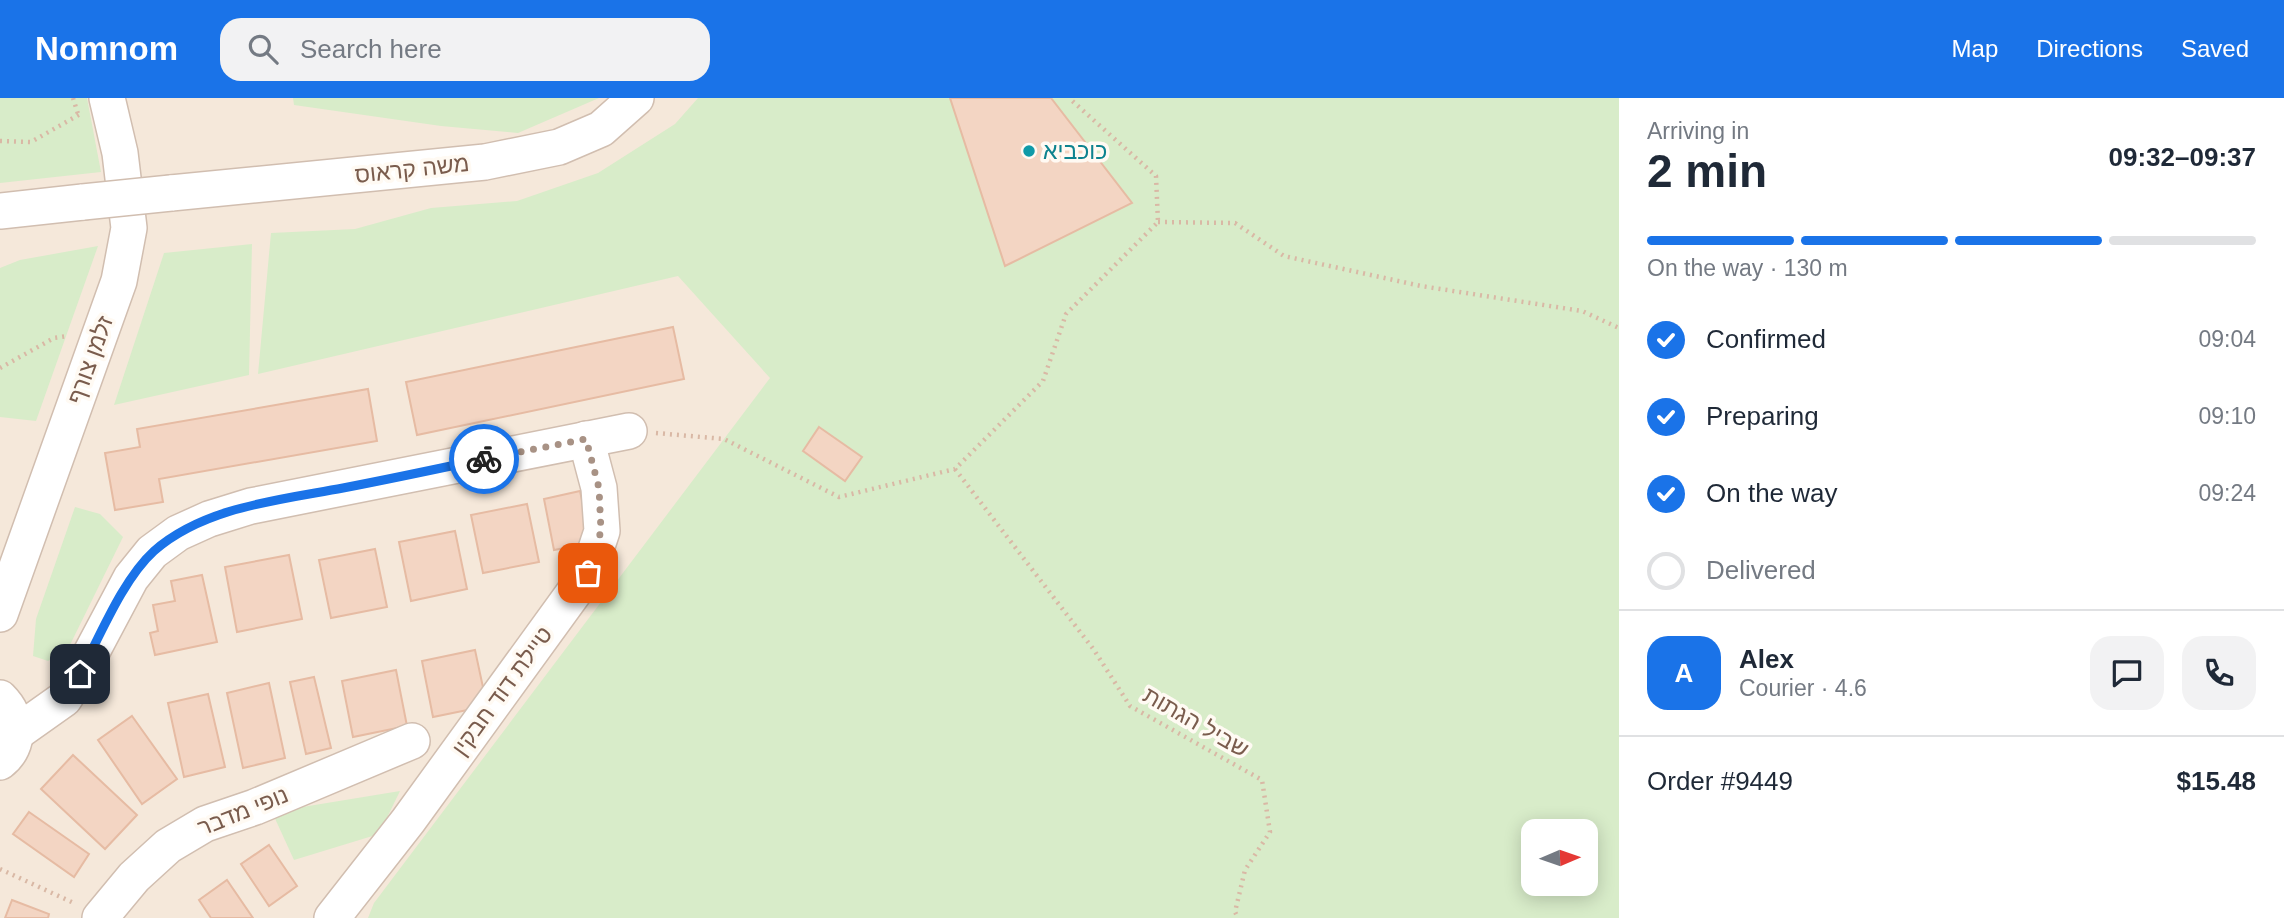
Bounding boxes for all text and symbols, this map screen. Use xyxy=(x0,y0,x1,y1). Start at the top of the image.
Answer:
search box xyxy=(220,18,710,81)
text: Nomnom xyxy=(35,30,178,67)
icon: search xyxy=(244,30,282,68)
text: Search here xyxy=(300,34,442,64)
text: Map xyxy=(1952,35,1998,62)
text: Directions xyxy=(2036,35,2143,62)
text: Saved xyxy=(2181,35,2249,62)
text: Arriving in xyxy=(1647,118,1749,144)
place label: כוכביא xyxy=(1043,138,1107,164)
text: 09:32–09:37 xyxy=(2109,142,2256,172)
marker: כוכביא xyxy=(1021,143,1037,159)
text: 2 min xyxy=(1647,145,1767,197)
street label: משה קראוס xyxy=(354,150,470,188)
text: On the way · 130 m xyxy=(1647,255,1848,281)
street label: זלמן צורף xyxy=(62,312,118,408)
icon: check xyxy=(1647,321,1685,359)
text: Confirmed xyxy=(1706,324,1826,354)
text: 09:04 xyxy=(2198,326,2256,352)
icon: check xyxy=(1647,398,1685,436)
text: Preparing xyxy=(1706,401,1819,431)
text: 09:10 xyxy=(2198,403,2256,429)
courier xyxy=(449,424,519,494)
icon: bike xyxy=(465,440,503,478)
icon: check xyxy=(1647,475,1685,513)
text: On the way xyxy=(1706,478,1838,508)
text: 09:24 xyxy=(2198,480,2256,506)
pin xyxy=(558,543,618,603)
icon: bag xyxy=(569,554,607,592)
text: Delivered xyxy=(1706,555,1816,585)
street label: טיילת דוד חבקין xyxy=(447,622,557,760)
button: chat xyxy=(2090,636,2164,710)
button: phone xyxy=(2182,636,2256,710)
pin xyxy=(50,644,110,704)
text: Alex xyxy=(1739,644,1794,674)
icon: home xyxy=(61,655,99,693)
text: A xyxy=(1675,658,1693,688)
text: Courier · 4.6 xyxy=(1739,675,1867,701)
street label: שביל הגתות xyxy=(1139,681,1253,763)
text: Order #9449 xyxy=(1647,766,1793,796)
text: $15.48 xyxy=(2176,766,2256,796)
street label: נופי מדבר xyxy=(194,781,292,841)
north arrow xyxy=(1521,819,1598,896)
map controls xyxy=(1521,819,1598,896)

